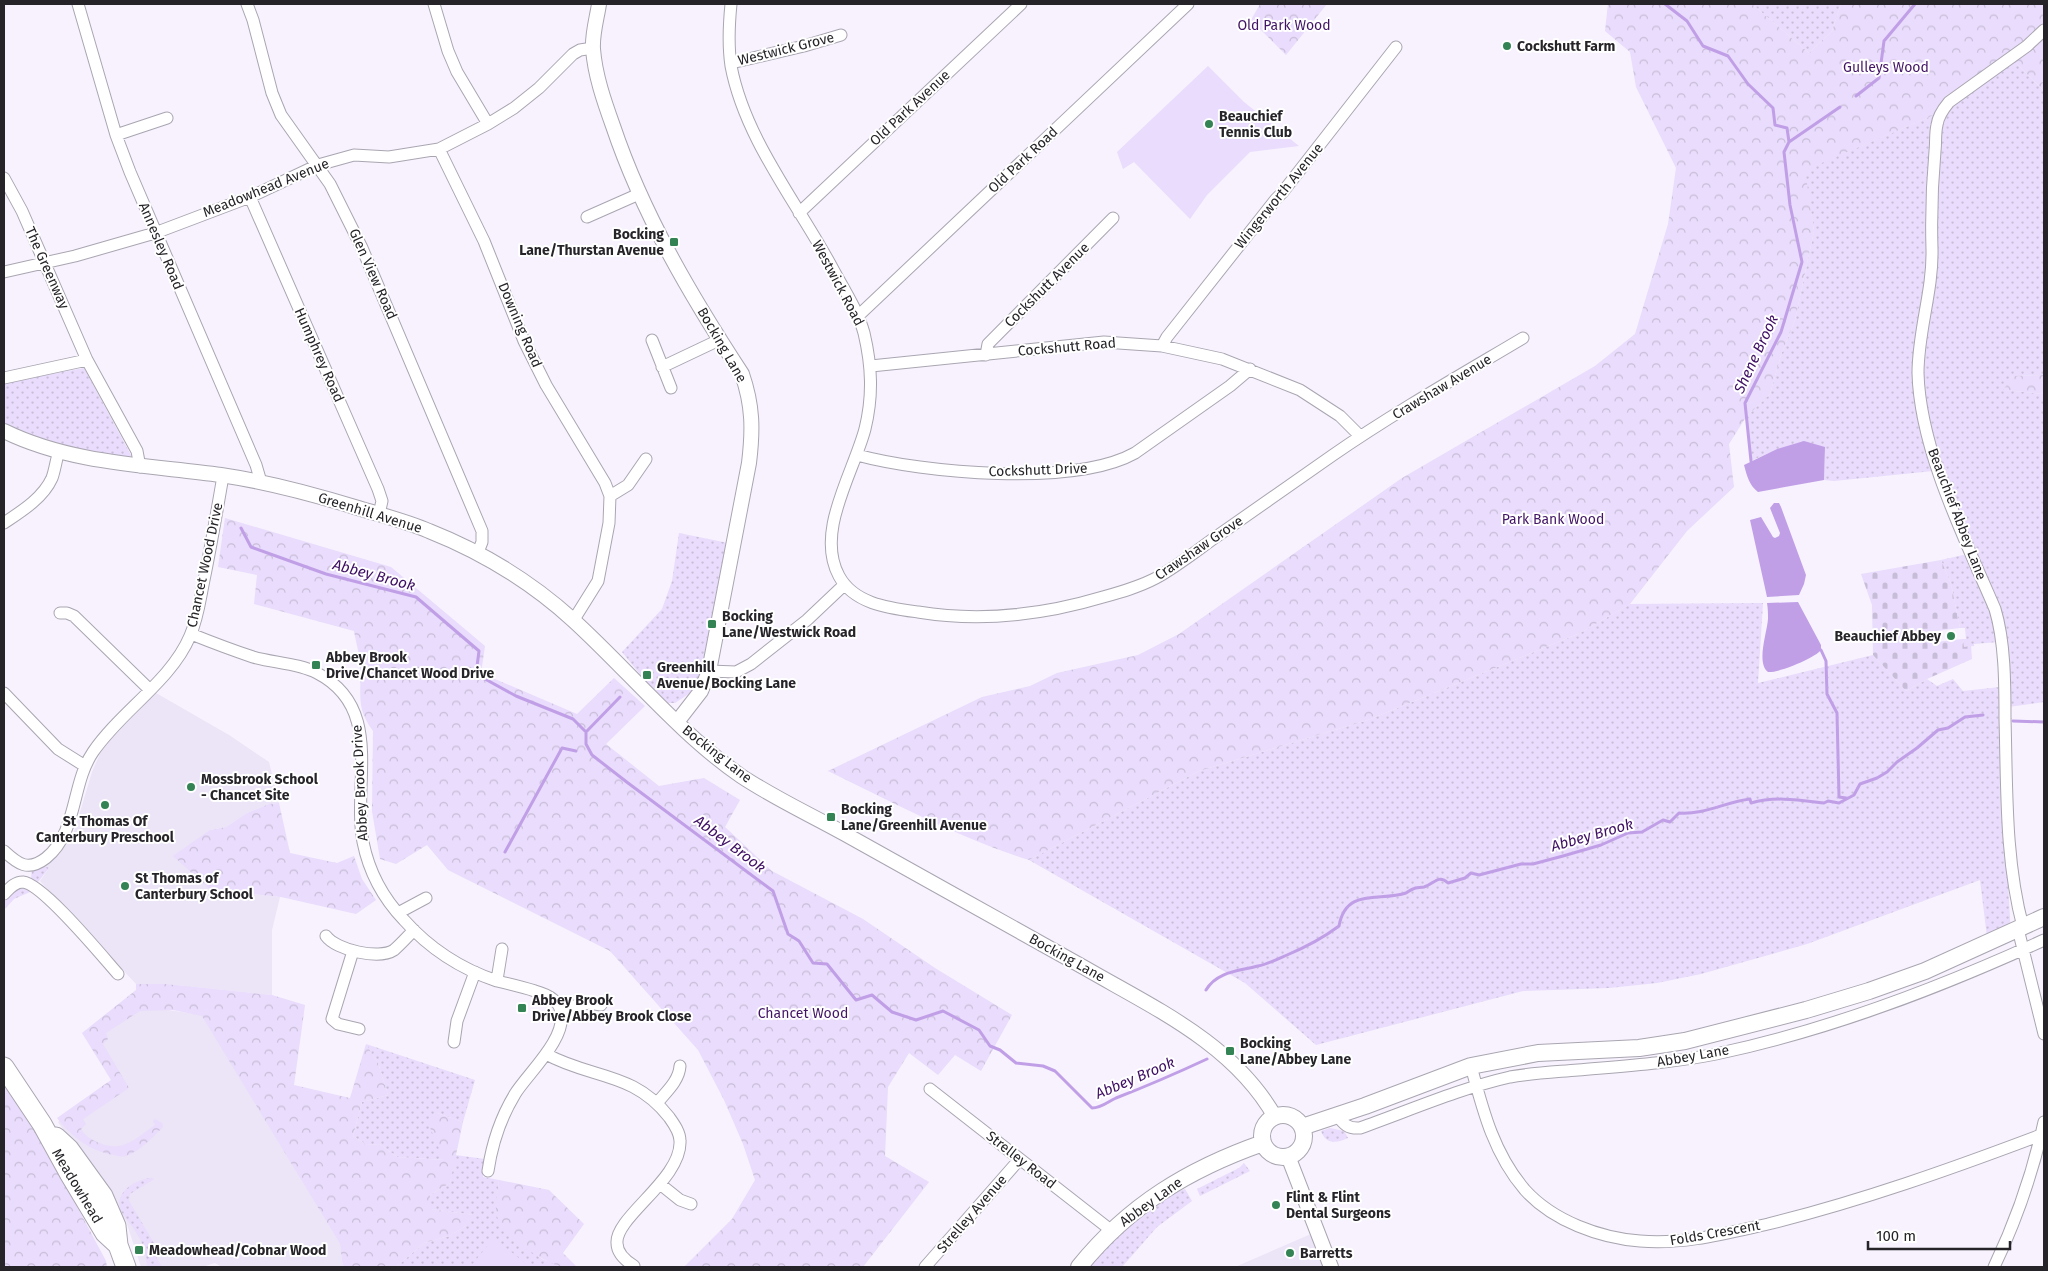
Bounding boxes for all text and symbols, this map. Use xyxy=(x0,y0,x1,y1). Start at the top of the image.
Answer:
park label: Old Park Wood xyxy=(1237,17,1331,34)
street label: Westwick Grove xyxy=(736,29,836,69)
place label: Cockshutt Farm xyxy=(1517,38,1616,55)
marker: Cockshutt Farm xyxy=(1501,40,1513,52)
park label: Gulleys Wood xyxy=(1843,59,1929,76)
street label: Old Park Avenue xyxy=(866,66,954,150)
place label: Beauchief Tennis Club xyxy=(1219,108,1292,141)
marker: Beauchief Tennis Club xyxy=(1203,118,1215,130)
street label: Old Park Road xyxy=(985,123,1061,197)
street label: Wingerworth Avenue xyxy=(1231,140,1327,252)
street label: Meadowhead Avenue xyxy=(200,155,332,221)
street label: Annesley Road xyxy=(135,200,187,292)
street label: The Greenway xyxy=(21,224,73,312)
street label: Glen View Road xyxy=(345,226,401,322)
place label: Bocking Lane/Thurstan Avenue xyxy=(519,226,664,259)
marker: Bocking Lane/Thurstan Avenue xyxy=(668,236,680,248)
street label: Westwick Road xyxy=(808,237,868,329)
street label: Cockshutt Avenue xyxy=(1001,239,1093,331)
street label: Downing Road xyxy=(494,280,546,370)
street label: Bocking Lane xyxy=(694,304,750,386)
street label: Humphrey Road xyxy=(291,305,347,405)
water label: Shene Brook xyxy=(1730,312,1782,397)
street label: Cockshutt Road xyxy=(1017,334,1117,360)
street label: Crawshaw Avenue xyxy=(1389,351,1495,423)
street label: Beauchief Abbey Lane xyxy=(1924,446,1990,582)
street label: Cockshutt Drive xyxy=(988,460,1088,480)
street label: Greenhill Avenue xyxy=(316,489,424,537)
street label: Chancet Wood Drive xyxy=(183,501,227,629)
park label: Park Bank Wood xyxy=(1502,511,1604,528)
street label: Crawshaw Grove xyxy=(1152,512,1246,584)
water label: Abbey Brook xyxy=(330,555,417,595)
place label: Bocking Lane/Westwick Road xyxy=(722,608,856,641)
marker: Bocking Lane/Westwick Road xyxy=(706,618,718,630)
place label: Beauchief Abbey xyxy=(1834,628,1942,645)
marker: Beauchief Abbey xyxy=(1945,630,1957,642)
place label: Abbey Brook Drive/Chancet Wood Drive xyxy=(325,649,495,682)
marker: Abbey Brook Drive/Chancet Wood Drive xyxy=(310,659,322,671)
place label: Greenhill Avenue/Bocking Lane xyxy=(656,659,796,692)
marker: Greenhill Avenue/Bocking Lane xyxy=(641,669,653,681)
street label: Bocking Lane xyxy=(679,721,755,787)
street label: Abbey Brook Drive xyxy=(348,724,372,842)
place label: Mossbrook School - Chancet Site xyxy=(201,771,319,804)
marker: Mossbrook School - Chancet Site xyxy=(185,781,197,793)
marker: St Thomas Of Canterbury Preschool xyxy=(99,799,111,811)
place label: Bocking Lane/Greenhill Avenue xyxy=(841,801,987,834)
water label: Abbey Brook xyxy=(690,811,769,877)
marker: Bocking Lane/Greenhill Avenue xyxy=(825,811,837,823)
place label: St Thomas Of Canterbury Preschool xyxy=(36,813,175,846)
water label: Abbey Brook xyxy=(1548,815,1635,856)
place label: St Thomas of Canterbury School xyxy=(135,870,254,903)
marker: St Thomas of Canterbury School xyxy=(119,880,131,892)
street label: Bocking Lane xyxy=(1026,930,1108,986)
place label: Abbey Brook Drive/Abbey Brook Close xyxy=(531,992,692,1025)
marker: Abbey Brook Drive/Abbey Brook Close xyxy=(516,1002,528,1014)
park label: Chancet Wood xyxy=(758,1005,848,1022)
place label: Bocking Lane/Abbey Lane xyxy=(1240,1035,1351,1068)
street label: Abbey Lane xyxy=(1656,1041,1730,1071)
marker: Bocking Lane/Abbey Lane xyxy=(1224,1045,1236,1057)
water label: Abbey Brook xyxy=(1092,1053,1177,1103)
street label: Strelley Road xyxy=(983,1127,1059,1193)
street label: Meadowhead xyxy=(48,1146,106,1226)
street label: Strelley Avenue xyxy=(933,1171,1011,1257)
street label: Abbey Lane xyxy=(1116,1174,1186,1230)
place label: Flint & Flint Dental Surgeons xyxy=(1286,1189,1391,1222)
marker: Flint & Flint Dental Surgeons xyxy=(1270,1199,1282,1211)
street label: Folds Crescent xyxy=(1669,1217,1762,1249)
scale bar xyxy=(1868,1218,2010,1250)
text: 100 m xyxy=(1876,1227,1916,1245)
place label: Meadowhead/Cobnar Wood xyxy=(149,1242,327,1259)
marker: Meadowhead/Cobnar Wood xyxy=(133,1244,145,1256)
place label: Barretts xyxy=(1300,1245,1353,1262)
marker: Barretts xyxy=(1284,1247,1296,1259)

